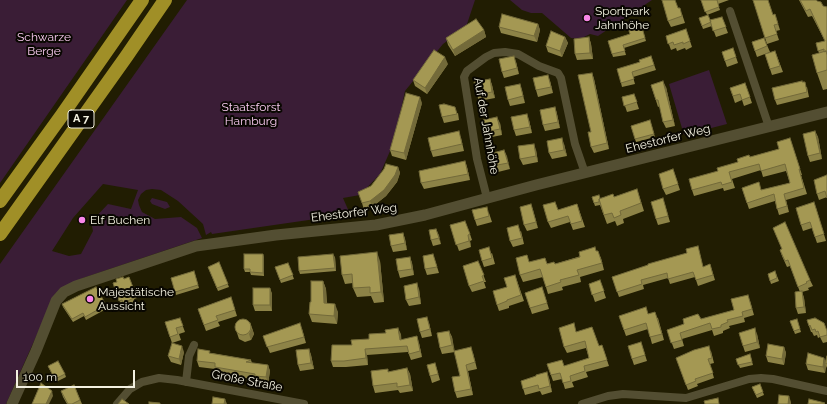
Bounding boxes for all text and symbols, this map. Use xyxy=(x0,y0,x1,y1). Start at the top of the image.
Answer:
place label: Sportpark Jahnhöhe xyxy=(595,4,650,32)
marker: Sportpark Jahnhöhe xyxy=(582,13,592,23)
park label: Schwarze Berge xyxy=(17,30,71,58)
street label: Auf der Jahnhöhe xyxy=(470,76,502,176)
park label: Staatsforst Hamburg xyxy=(222,100,280,128)
road number: A 7 xyxy=(68,110,94,128)
street label: Ehestorfer Weg xyxy=(624,122,712,156)
street label: Ehestorfer Weg xyxy=(310,201,398,225)
place label: Elf Buchen xyxy=(90,213,150,227)
marker: Elf Buchen xyxy=(77,215,87,225)
place label: Majestätische Aussicht xyxy=(98,285,174,313)
marker: Majestätische Aussicht xyxy=(85,294,95,304)
scale bar xyxy=(18,362,137,388)
street label: Große Straße xyxy=(210,367,284,395)
text: 100 m xyxy=(23,370,57,384)

